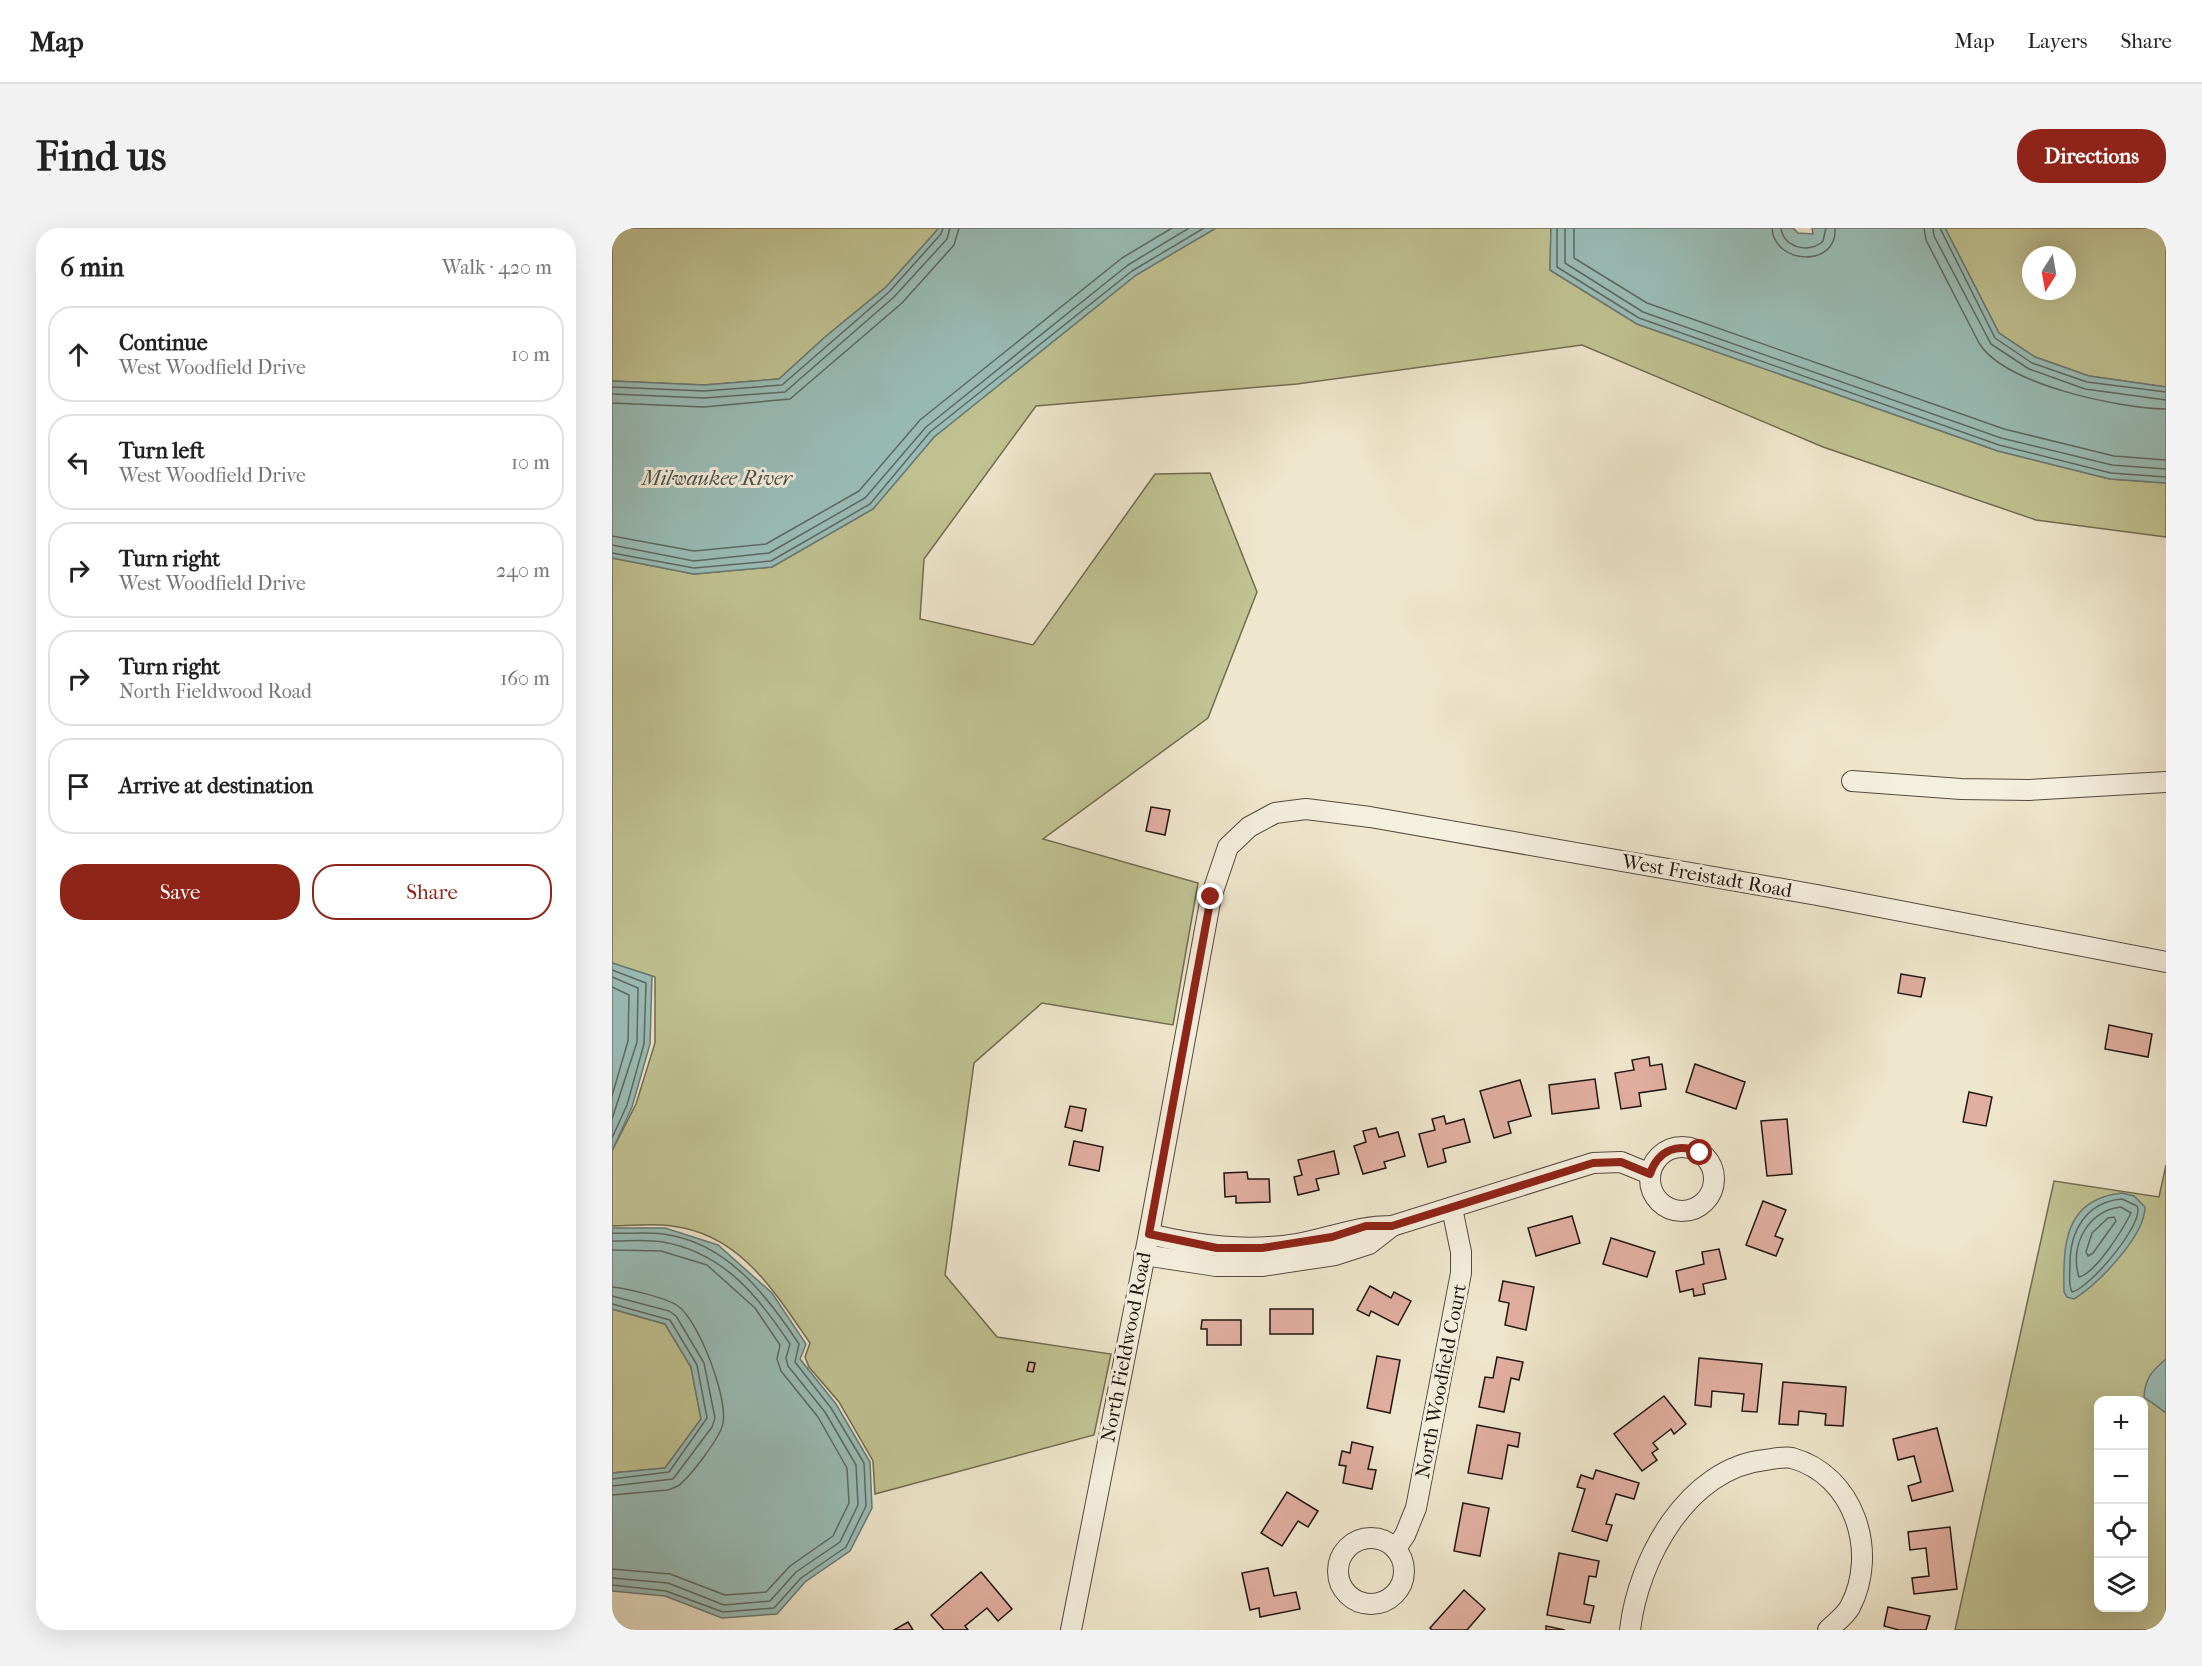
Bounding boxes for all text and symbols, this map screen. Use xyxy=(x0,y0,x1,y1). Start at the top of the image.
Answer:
text: Map xyxy=(30,25,84,58)
text: Map xyxy=(1954,29,1995,53)
text: Layers xyxy=(2028,29,2087,53)
text: Share xyxy=(2120,29,2172,53)
button: Directions xyxy=(2017,129,2166,183)
text: Find us xyxy=(36,132,166,181)
north arrow xyxy=(2022,246,2076,300)
text: 6 min xyxy=(60,252,124,283)
text: Walk · 420 m xyxy=(442,256,552,279)
text: Continue xyxy=(119,330,208,356)
icon: ahead xyxy=(62,338,95,371)
text: 10 m xyxy=(511,343,550,366)
text: West Woodfield Drive xyxy=(119,356,306,379)
text: Turn left xyxy=(119,438,205,464)
icon: left xyxy=(62,446,95,479)
text: 10 m xyxy=(511,451,550,474)
text: West Woodfield Drive xyxy=(119,464,306,487)
water label: Milwaukee River xyxy=(640,466,793,490)
text: Turn right xyxy=(119,546,220,572)
icon: right xyxy=(62,554,95,587)
text: 240 m xyxy=(496,559,550,582)
text: West Woodfield Drive xyxy=(119,572,306,595)
text: Turn right xyxy=(119,654,220,680)
icon: right xyxy=(62,662,95,695)
text: 160 m xyxy=(500,667,550,690)
text: North Fieldwood Road xyxy=(119,680,312,703)
icon: arrive xyxy=(62,770,95,803)
text: Arrive at destination xyxy=(119,773,313,799)
street label: West Freistadt Road xyxy=(1619,850,1795,902)
button: Save xyxy=(60,864,300,920)
button: Share xyxy=(312,864,552,920)
route end xyxy=(1197,883,1223,909)
route start xyxy=(1686,1139,1712,1165)
street label: North Fieldwood Road xyxy=(1096,1249,1156,1444)
street label: North Woodfield Court xyxy=(1411,1282,1471,1480)
map controls xyxy=(2094,1396,2148,1612)
button: + xyxy=(2094,1396,2148,1450)
button: − xyxy=(2094,1450,2148,1504)
button: locate xyxy=(2094,1504,2148,1558)
button: layers xyxy=(2094,1558,2148,1612)

